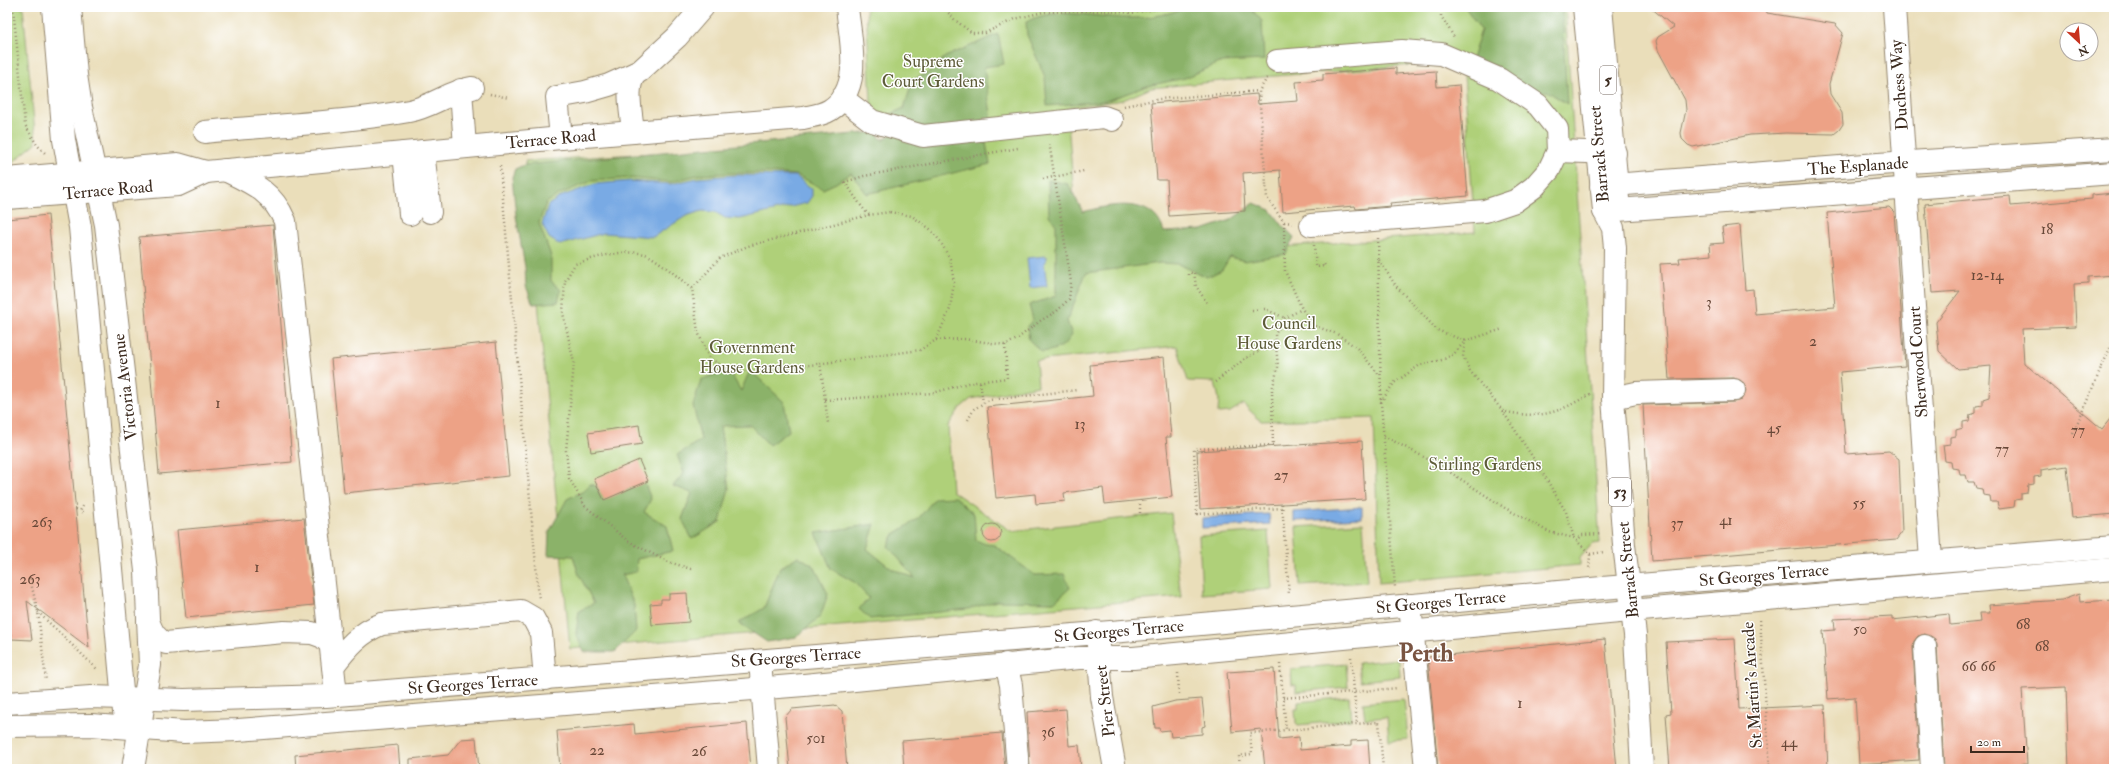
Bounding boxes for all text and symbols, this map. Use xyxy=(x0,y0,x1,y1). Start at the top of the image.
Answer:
north arrow xyxy=(2059,22,2099,62)
street label: Duchess Way xyxy=(1885,38,1914,131)
text: N xyxy=(2075,42,2091,59)
park label: Supreme Court Gardens xyxy=(882,51,984,92)
road number: 5 xyxy=(1600,66,1616,94)
street label: Barrack Street xyxy=(1584,104,1614,203)
street label: Terrace Road xyxy=(505,125,598,153)
street label: The Esplanade xyxy=(1807,152,1909,181)
street label: Terrace Road xyxy=(62,176,155,204)
house number: 18 xyxy=(2041,220,2053,239)
house number: 12-14 xyxy=(1971,266,2004,285)
house number: 3 xyxy=(1706,293,1712,312)
street label: Sherwood Court xyxy=(1904,305,1932,418)
park label: Council House Gardens xyxy=(1237,313,1342,354)
street label: Victoria Avenue xyxy=(108,332,142,442)
house number: 2 xyxy=(1809,332,1817,351)
park label: Government House Gardens xyxy=(700,337,805,378)
house number: 1 xyxy=(215,394,221,413)
house number: 13 xyxy=(1074,415,1086,434)
house number: 45 xyxy=(1767,419,1782,438)
house number: 77 xyxy=(2071,421,2085,440)
house number: 77 xyxy=(1995,440,2009,459)
park label: Stirling Gardens xyxy=(1429,454,1542,475)
house number: 27 xyxy=(1274,466,1288,485)
road number: 53 xyxy=(1609,478,1631,506)
house number: 55 xyxy=(1852,494,1866,513)
house number: 41 xyxy=(1719,511,1733,530)
house number: 263 xyxy=(32,513,52,532)
house number: 37 xyxy=(1671,514,1683,533)
street label: Barrack Street xyxy=(1612,520,1644,620)
house number: 1 xyxy=(254,558,260,577)
street label: St Georges Terrace xyxy=(1698,559,1830,591)
house number: 263 xyxy=(20,570,40,589)
street label: St Georges Terrace xyxy=(1375,586,1507,618)
street label: St Georges Terrace xyxy=(1053,615,1185,647)
house number: 68 xyxy=(2016,615,2030,634)
house number: 50 xyxy=(1853,620,1867,639)
street label: St Martin's Arcade xyxy=(1737,621,1767,749)
house number: 68 xyxy=(2035,637,2049,656)
district label: Perth xyxy=(1399,638,1453,669)
street label: St Georges Terrace xyxy=(730,642,862,672)
house number: 66 xyxy=(1961,657,1978,676)
house number: 66 xyxy=(1980,657,1997,676)
street label: Pier Street xyxy=(1090,663,1120,738)
street label: St Georges Terrace xyxy=(407,669,539,699)
house number: 1 xyxy=(1517,694,1523,713)
house number: 36 xyxy=(1041,723,1056,742)
scale bar xyxy=(1971,728,2024,754)
house number: 501 xyxy=(806,729,826,748)
house number: 44 xyxy=(1781,733,1798,752)
text: 20 m xyxy=(1977,735,2002,750)
house number: 22 xyxy=(589,741,605,760)
house number: 26 xyxy=(691,742,708,761)

